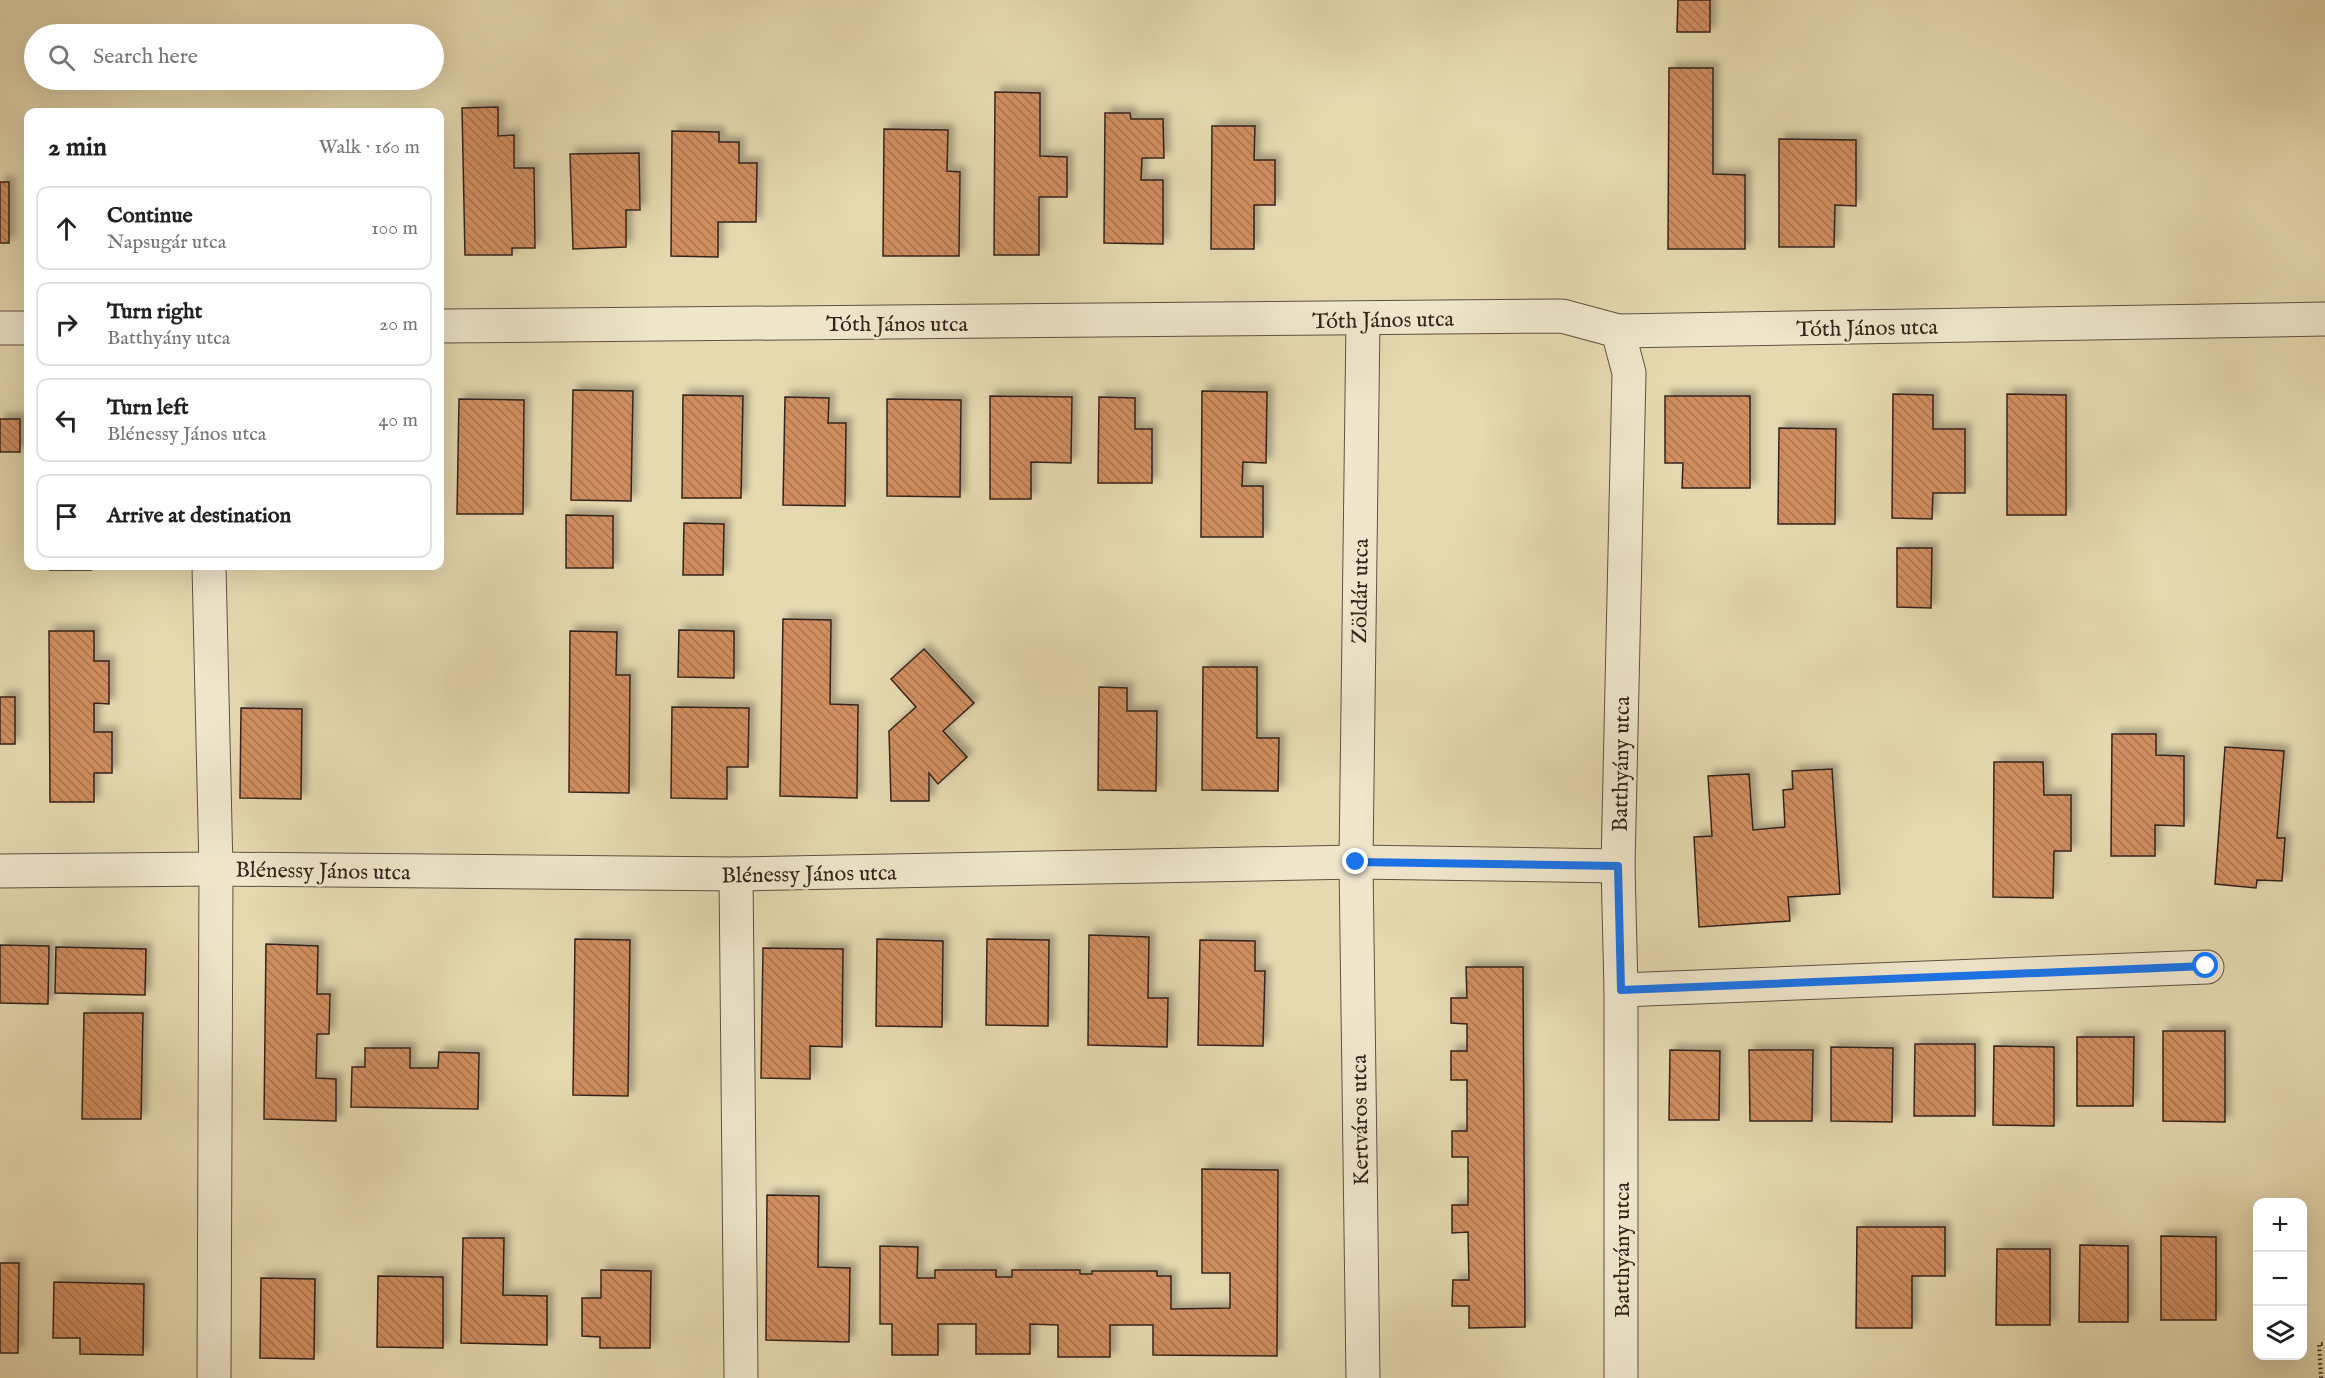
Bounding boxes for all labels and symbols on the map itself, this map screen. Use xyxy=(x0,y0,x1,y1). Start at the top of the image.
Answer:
street label: Tóth János utca xyxy=(1312,306,1455,336)
street label: Tóth János utca xyxy=(826,311,968,339)
street label: Tóth János utca xyxy=(1796,314,1939,344)
street label: Zöldár utca xyxy=(1346,538,1376,644)
street label: Batthyány utca xyxy=(1607,695,1637,832)
route end xyxy=(1342,848,1368,874)
street label: Blénessy János utca xyxy=(235,856,411,888)
street label: Blénessy János utca xyxy=(721,859,897,891)
route start xyxy=(2192,952,2218,978)
street label: Kertváros utca xyxy=(1346,1054,1376,1186)
street label: Batthyány utca xyxy=(1609,1182,1637,1318)

